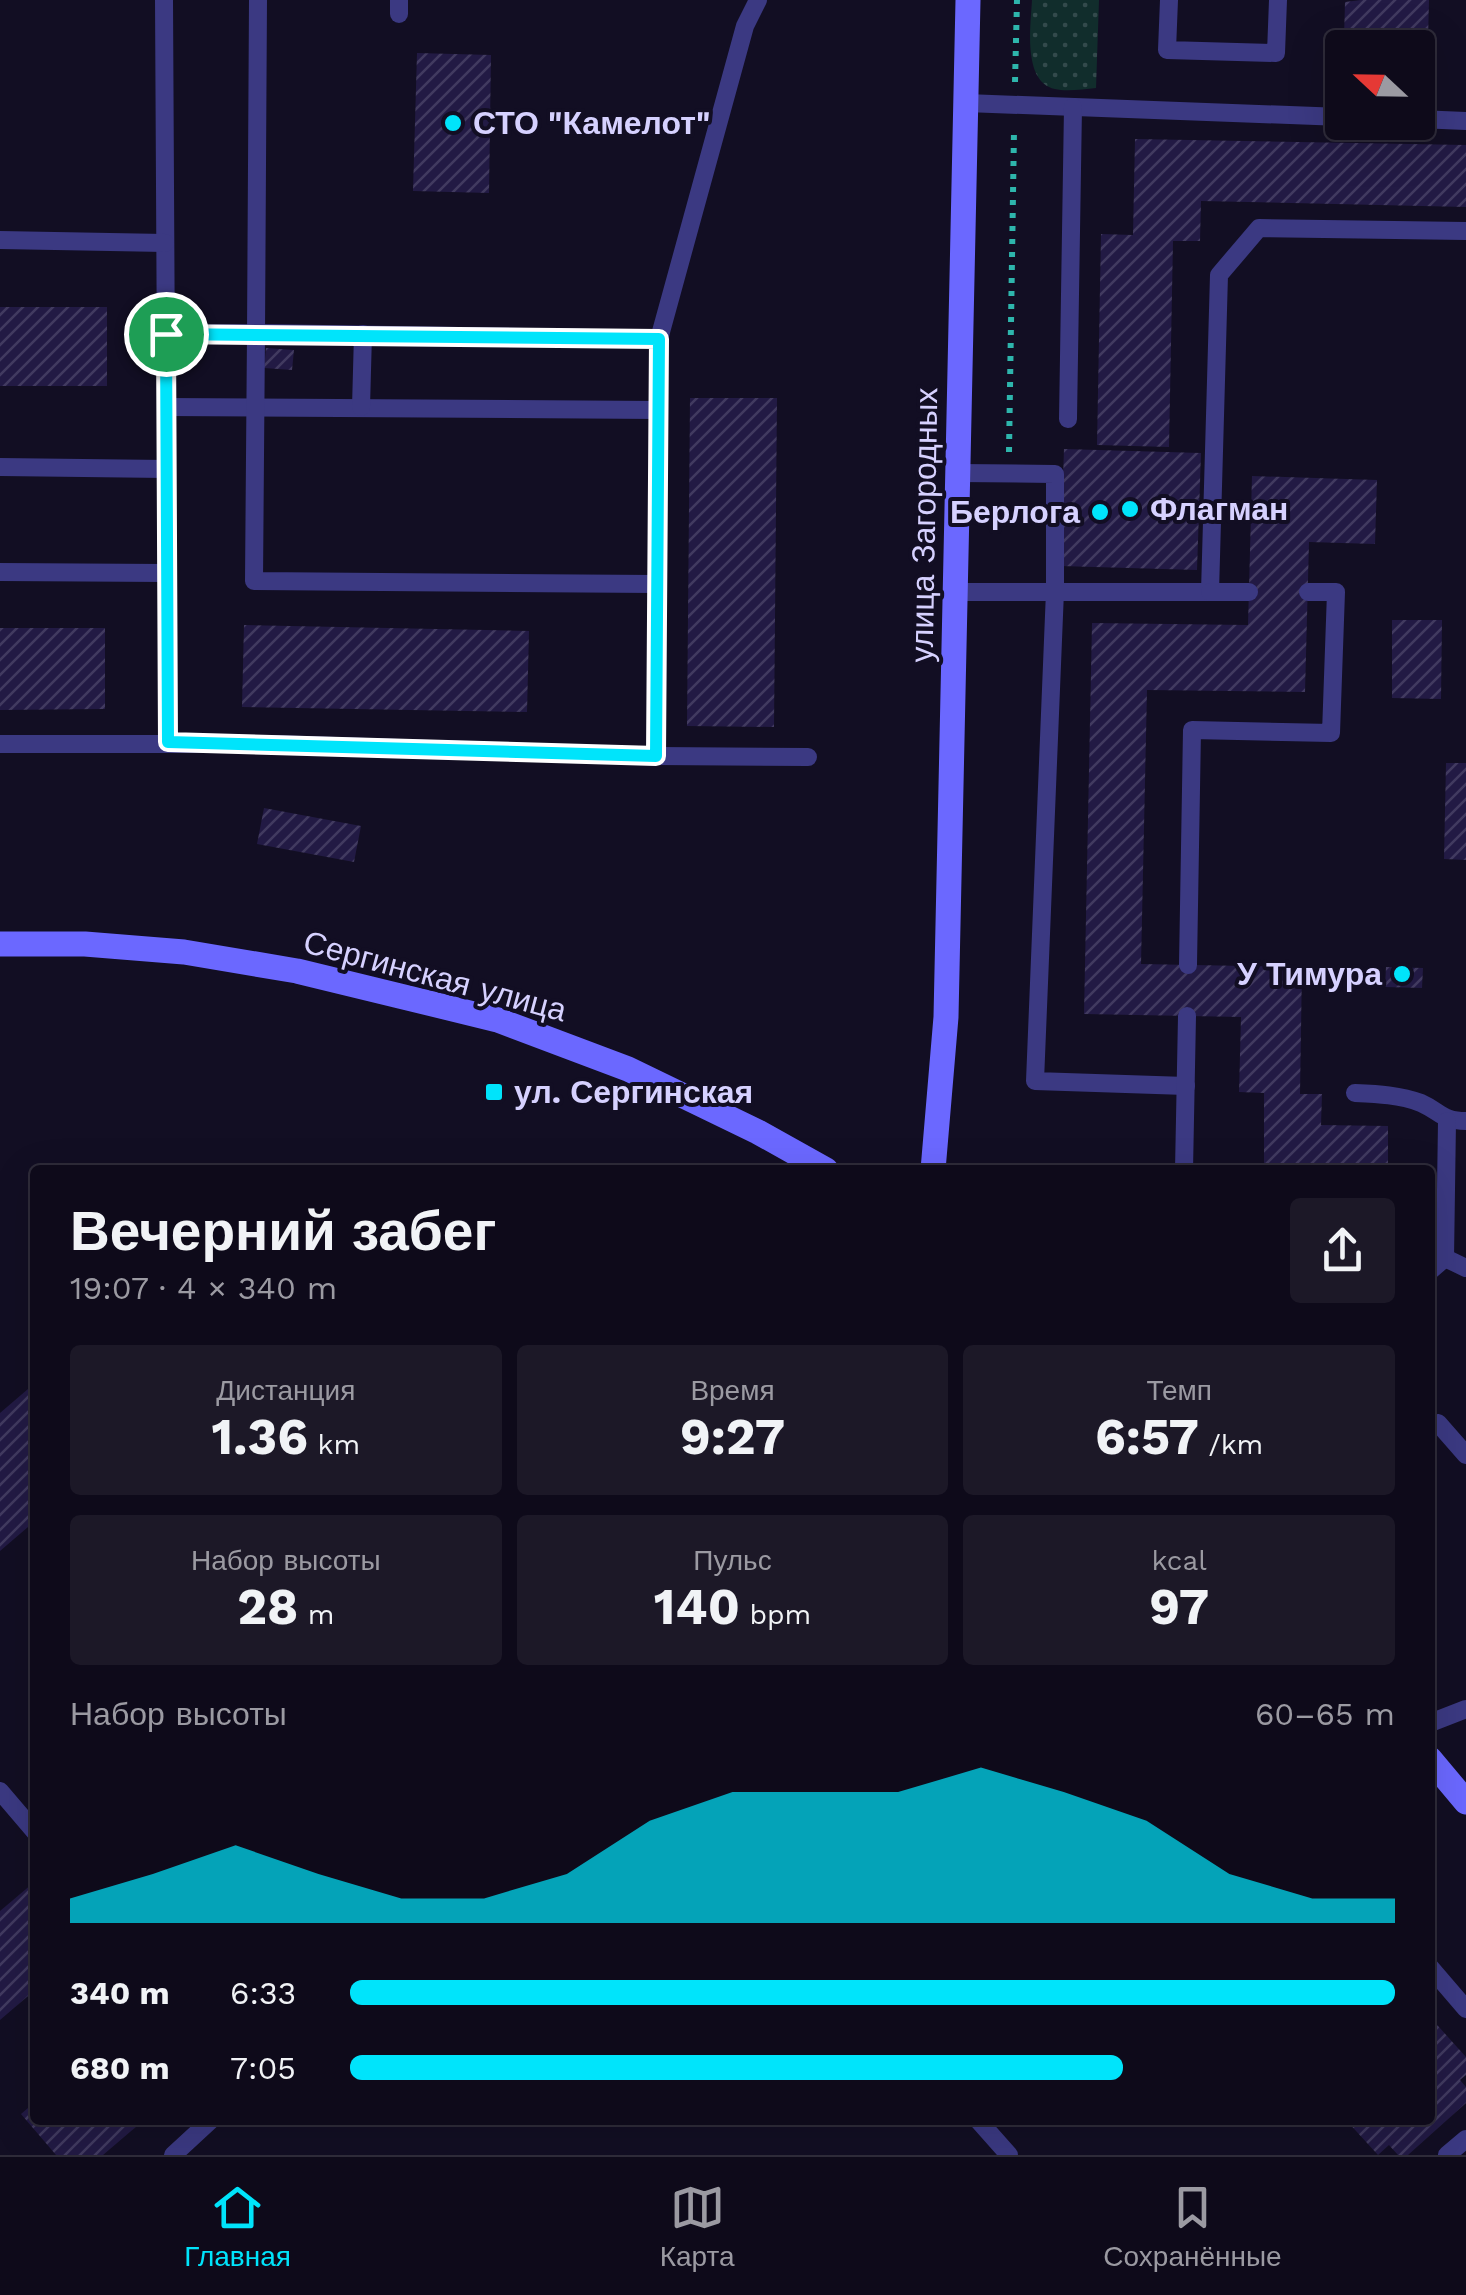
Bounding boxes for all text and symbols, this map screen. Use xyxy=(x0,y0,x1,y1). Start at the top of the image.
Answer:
north arrow xyxy=(1325,30,1435,140)
map controls xyxy=(1325,30,1435,140)
place label: СТО "Камелот" xyxy=(473,104,710,142)
marker: СТО "Камелот" xyxy=(442,112,464,134)
pin xyxy=(124,292,209,377)
icon: arrive xyxy=(139,307,194,362)
street label: улица Загородных xyxy=(903,387,945,663)
place label: Флагман xyxy=(1150,490,1288,528)
place label: Берлога xyxy=(950,493,1080,531)
marker: Флагман xyxy=(1119,498,1141,520)
marker: Берлога xyxy=(1089,501,1111,523)
street label: Сергинская улица xyxy=(299,923,571,1029)
place label: У Тимура xyxy=(1237,955,1382,993)
marker: У Тимура xyxy=(1391,963,1413,985)
place label: ул. Сергинская xyxy=(514,1073,753,1111)
marker: ул. Сергинская xyxy=(483,1081,505,1103)
button: share xyxy=(1290,1198,1395,1303)
text: Вечерний забег xyxy=(70,1199,496,1263)
text: 19:07 · 4 × 340 m xyxy=(70,1269,337,1307)
text: Дистанция xyxy=(216,1374,355,1407)
text: Время xyxy=(690,1374,775,1407)
text: Темп xyxy=(1146,1374,1212,1407)
text: 1.36 xyxy=(212,1407,308,1466)
text: 9:27 xyxy=(680,1407,785,1466)
text: 6:57 xyxy=(1095,1407,1199,1466)
text: km xyxy=(308,1428,360,1461)
text: /km xyxy=(1199,1428,1263,1461)
text: Набор высоты xyxy=(191,1544,381,1577)
text: Пульс xyxy=(693,1544,772,1577)
text: kcal xyxy=(1151,1544,1207,1577)
text: 28 xyxy=(237,1577,298,1636)
text: 140 xyxy=(654,1577,740,1636)
text: 97 xyxy=(1149,1577,1209,1636)
text: m xyxy=(298,1598,335,1631)
text: bpm xyxy=(740,1598,811,1631)
text: Набор высоты xyxy=(70,1695,287,1733)
text: 60–65 m xyxy=(1255,1695,1395,1733)
text: 340 m xyxy=(70,1974,170,2012)
text: 6:33 xyxy=(230,1974,296,2012)
text: 680 m xyxy=(70,2049,170,2087)
text: 7:05 xyxy=(230,2049,296,2087)
tab: Главная xyxy=(184,2180,291,2273)
tab: Карта xyxy=(660,2180,735,2273)
tab: Сохранённые xyxy=(1103,2180,1282,2273)

